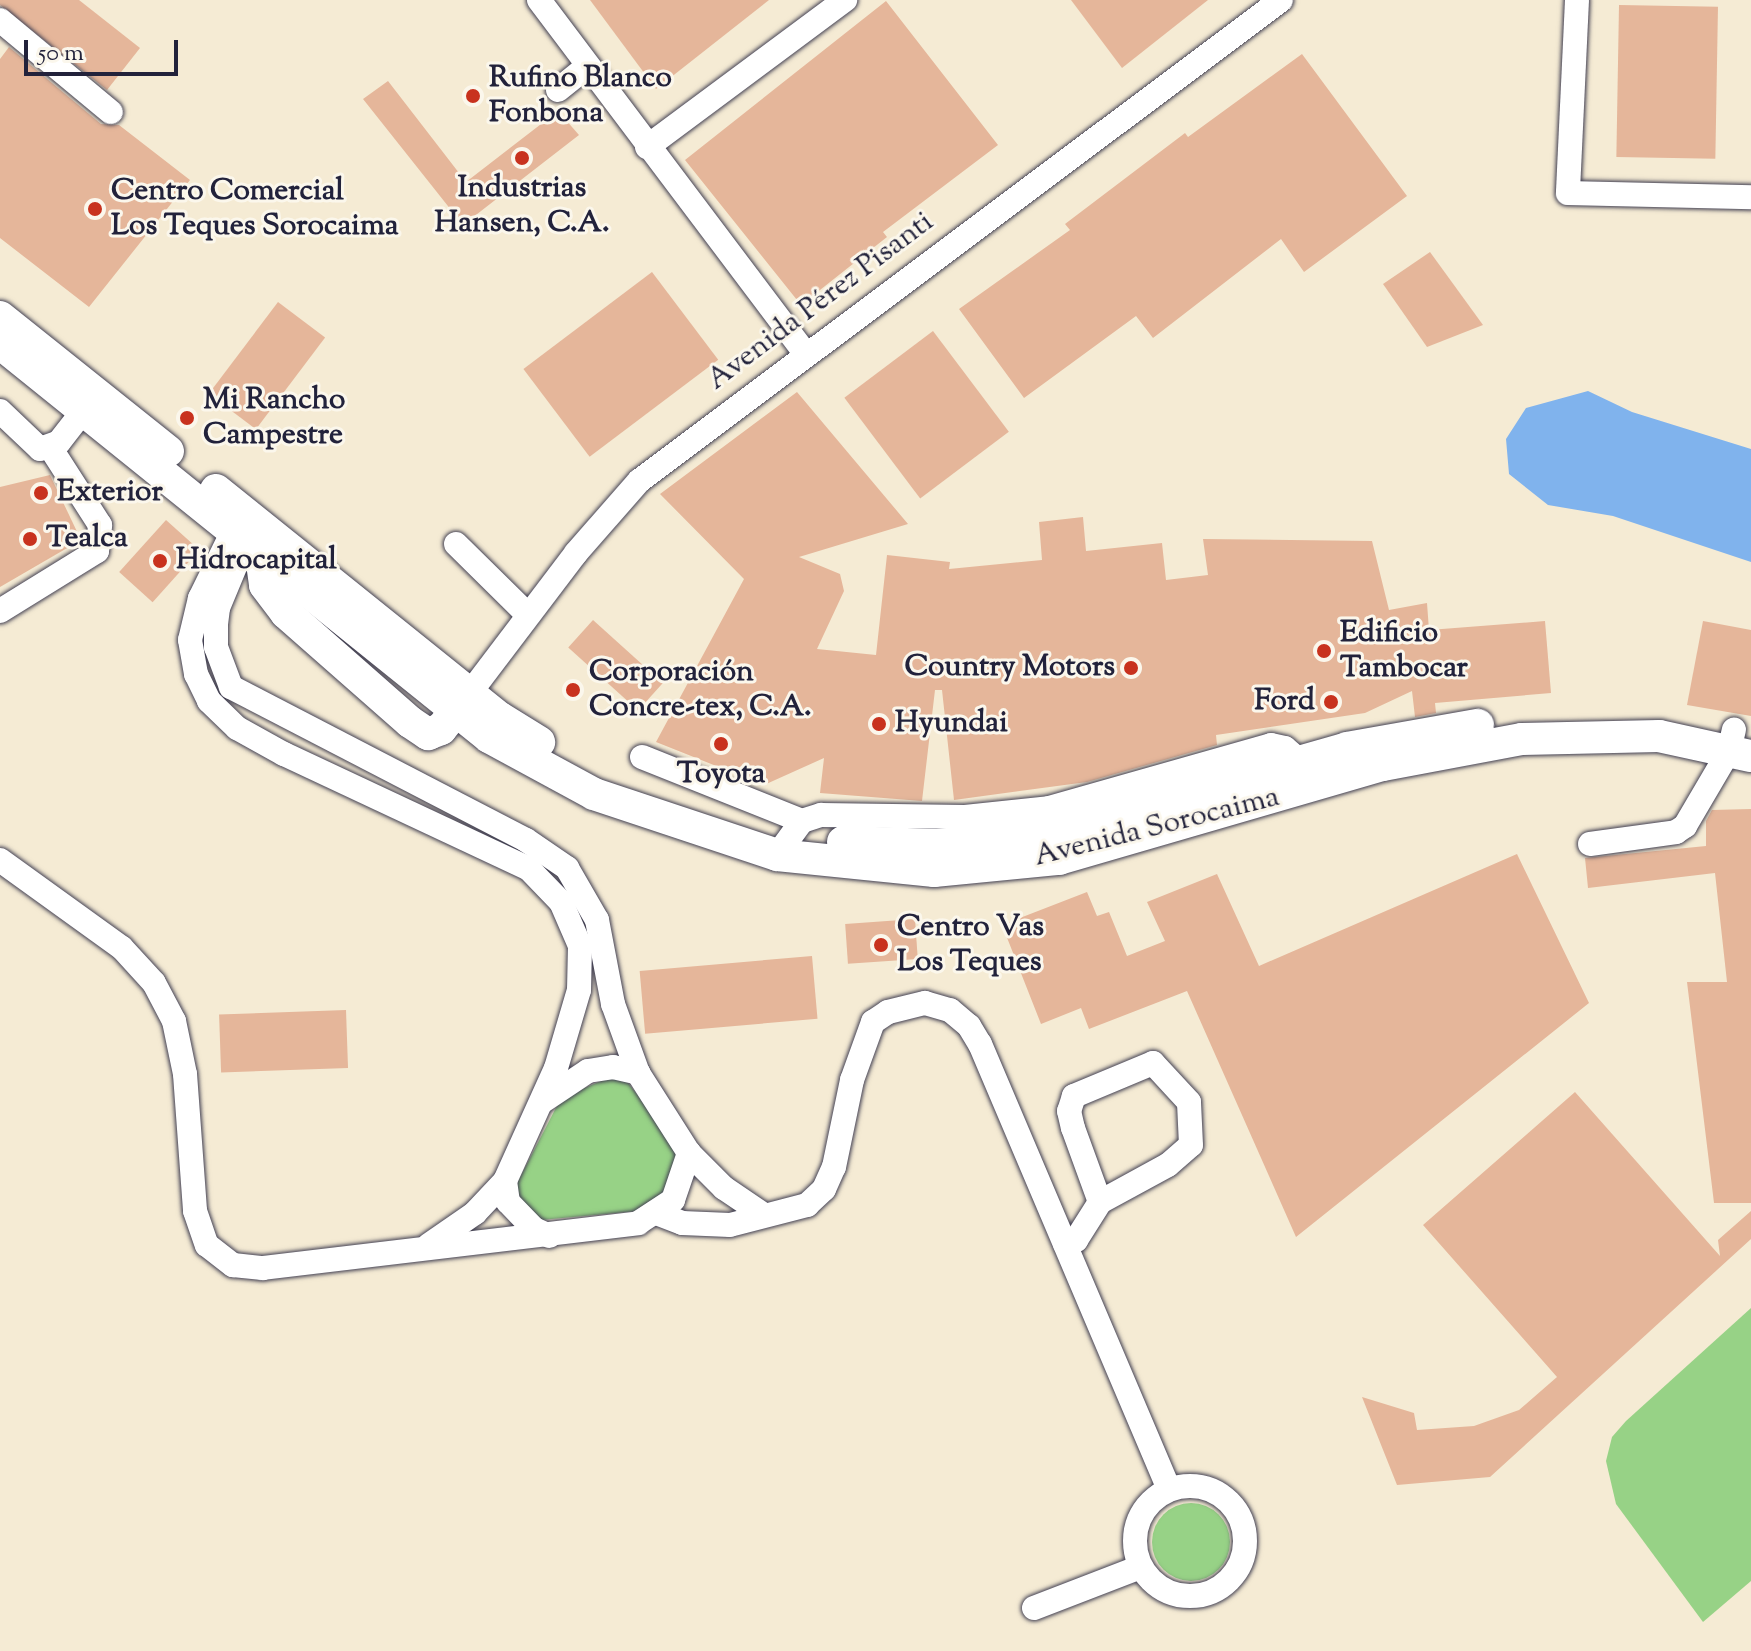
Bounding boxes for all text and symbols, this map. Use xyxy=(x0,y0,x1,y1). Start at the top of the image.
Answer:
scale bar xyxy=(28,24,182,74)
text: 50 m xyxy=(38,37,84,71)
place label: Rufino Blanco Fonbona xyxy=(489,61,672,132)
marker: Rufino Blanco Fonbona xyxy=(464,87,482,105)
marker: Industrias Hansen, C.A. xyxy=(513,149,531,167)
place label: Industrias Hansen, C.A. xyxy=(434,171,610,242)
place label: Centro Comercial Los Teques Sorocaima xyxy=(111,174,399,244)
marker: Centro Comercial Los Teques Sorocaima xyxy=(86,200,104,218)
street label: Avenida Pérez Pisanti xyxy=(701,205,941,399)
place label: Mi Rancho Campestre xyxy=(203,383,345,454)
marker: Mi Rancho Campestre xyxy=(178,409,196,427)
place label: Exterior xyxy=(57,475,163,511)
marker: Exterior xyxy=(32,484,50,502)
place label: Tealca xyxy=(46,521,128,557)
marker: Tealca xyxy=(21,530,39,548)
place label: Hidrocapital xyxy=(176,543,337,579)
marker: Hidrocapital xyxy=(151,552,169,570)
place label: Edificio Tambocar xyxy=(1340,616,1468,686)
marker: Edificio Tambocar xyxy=(1315,642,1333,660)
place label: Country Motors xyxy=(905,650,1115,686)
place label: Corporación Concre-tex, C.A. xyxy=(589,655,812,726)
marker: Country Motors xyxy=(1122,659,1140,677)
marker: Corporación Concre-tex, C.A. xyxy=(564,681,582,699)
place label: Ford xyxy=(1254,684,1315,720)
marker: Ford xyxy=(1322,693,1340,711)
place label: Hyundai xyxy=(895,706,1008,742)
marker: Hyundai xyxy=(870,715,888,733)
marker: Toyota xyxy=(712,735,730,753)
place label: Toyota xyxy=(677,757,765,793)
street label: Avenida Sorocaima xyxy=(1031,780,1283,876)
place label: Centro Vas Los Teques xyxy=(897,910,1044,980)
marker: Centro Vas Los Teques xyxy=(872,936,890,954)

